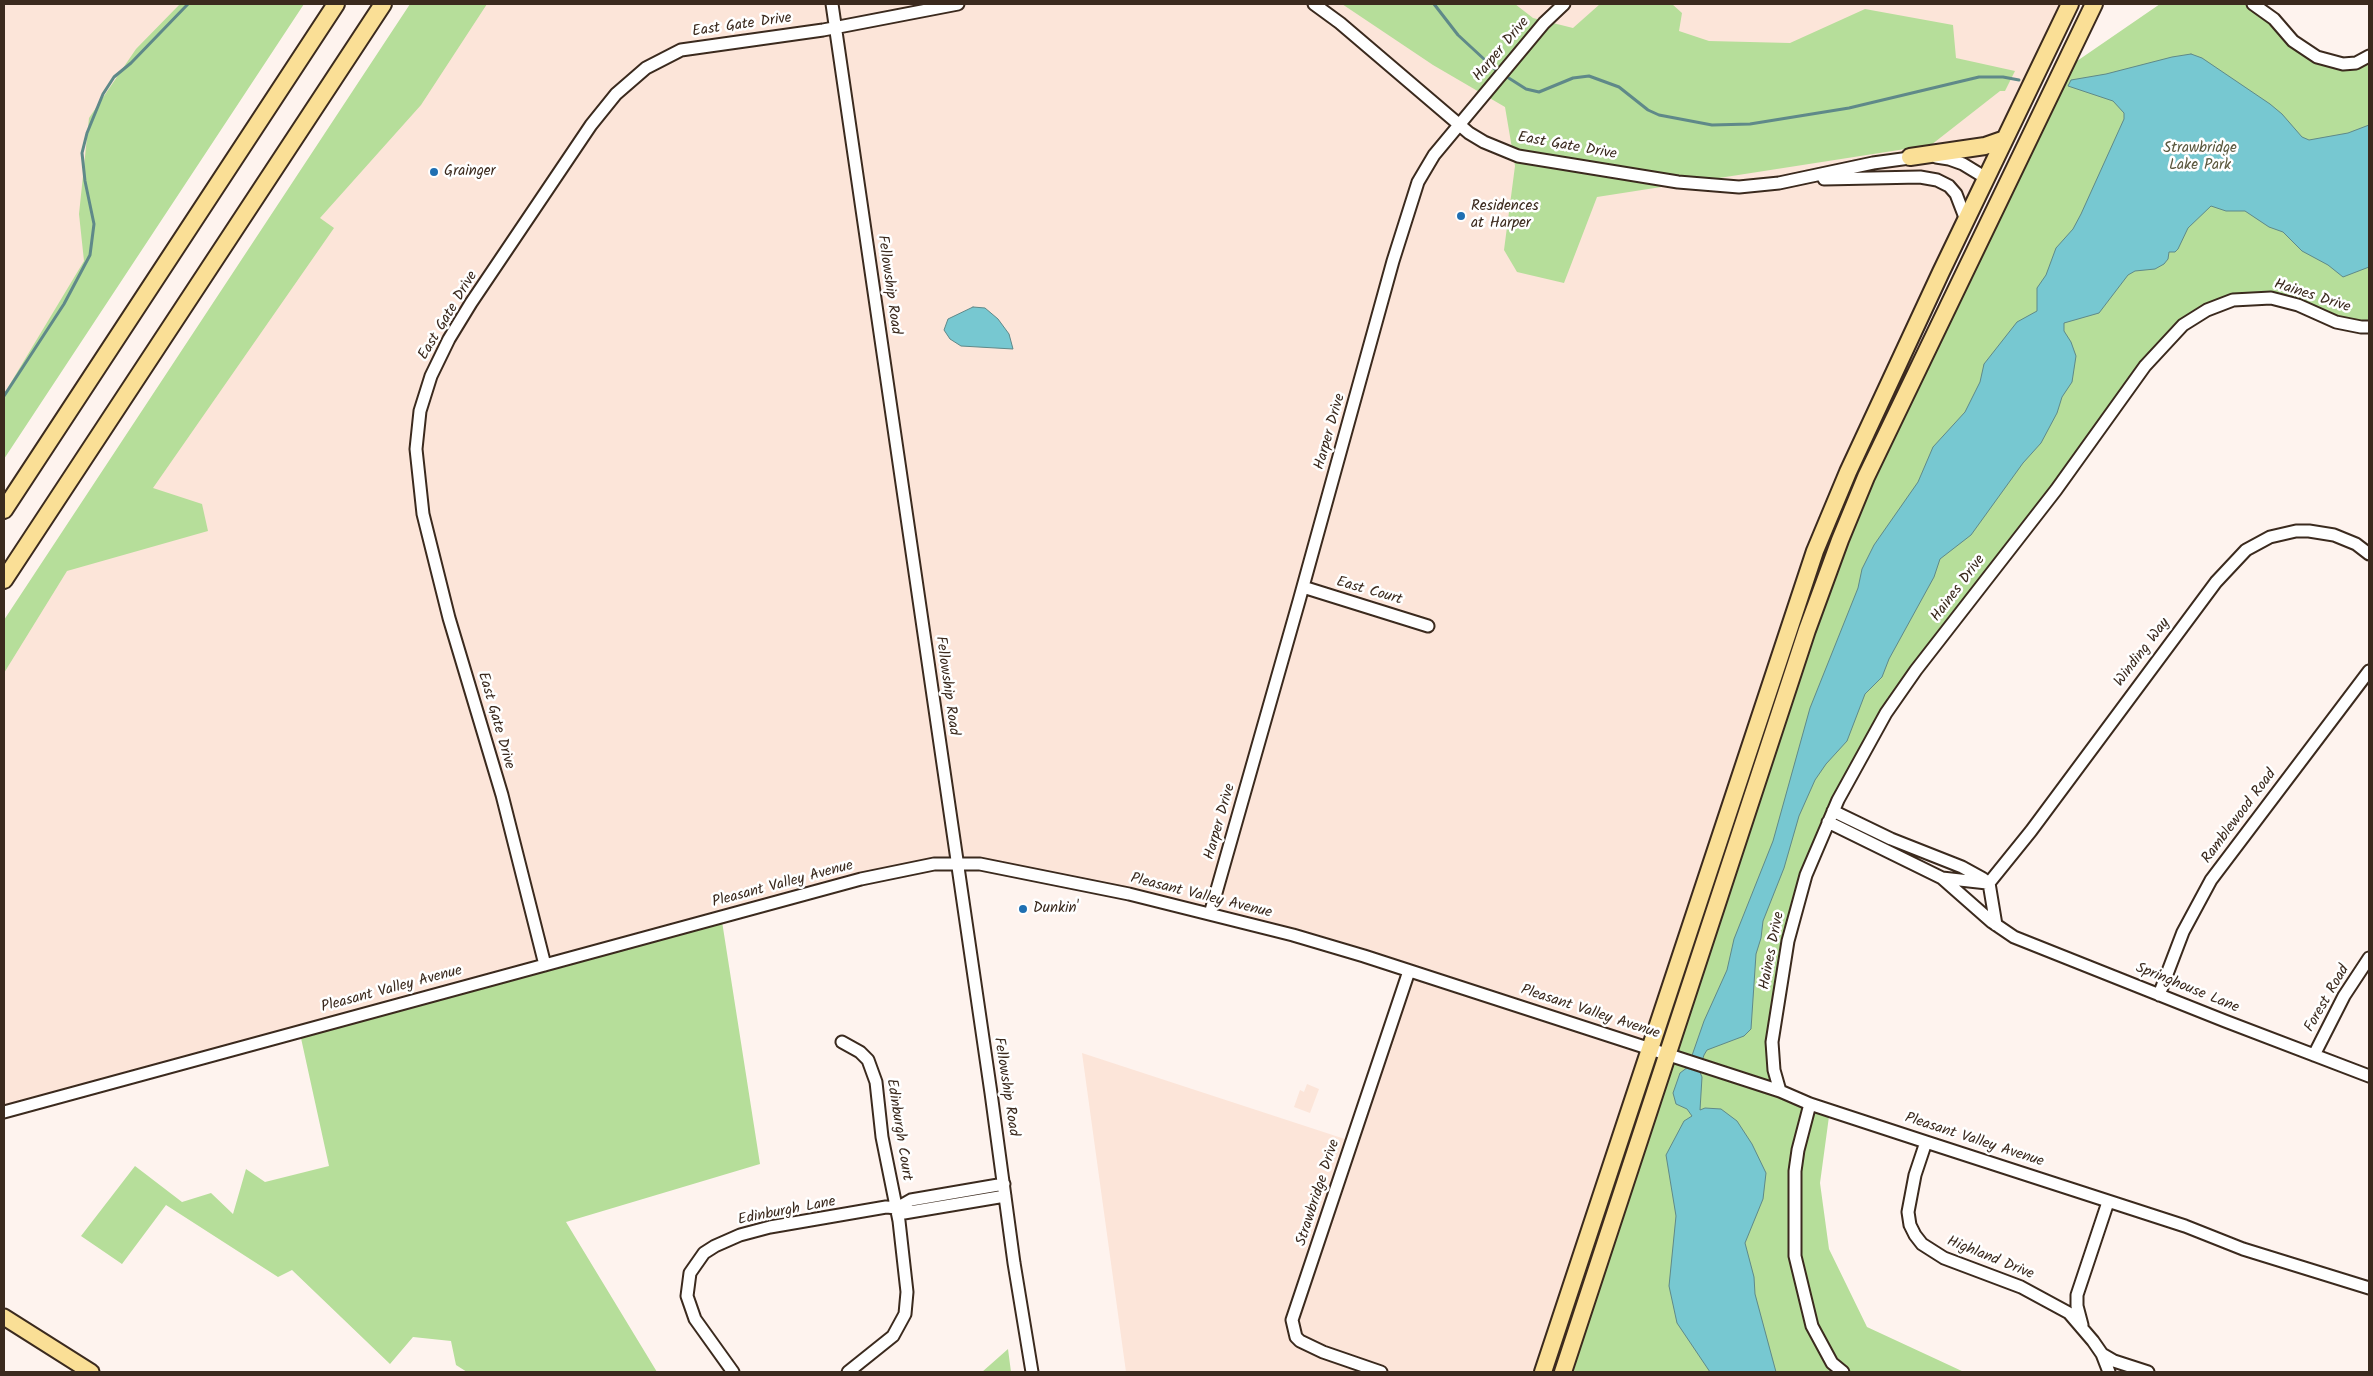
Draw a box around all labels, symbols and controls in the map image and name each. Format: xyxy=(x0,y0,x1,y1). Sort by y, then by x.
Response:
street label: East Gate Drive xyxy=(691,10,793,42)
street label: Harper Drive xyxy=(1470,14,1534,86)
street label: East Gate Drive xyxy=(1516,129,1618,165)
park label: Strawbridge Lake Park xyxy=(2163,140,2237,175)
place label: Grainger xyxy=(444,163,496,181)
marker: Grainger xyxy=(428,166,440,178)
place label: Residences at Harper xyxy=(1471,198,1539,233)
marker: Residences at Harper xyxy=(1455,210,1467,222)
street label: Fellowship Road xyxy=(872,234,904,336)
street label: East Gate Drive xyxy=(416,268,482,364)
street label: Haines Drive xyxy=(2272,276,2352,318)
street label: Harper Drive xyxy=(1312,392,1350,472)
street label: Haines Drive xyxy=(1928,552,1990,626)
street label: East Court xyxy=(1334,574,1404,610)
street label: Winding Way xyxy=(2111,615,2175,691)
street label: Fellowship Road xyxy=(930,635,962,737)
street label: East Gate Drive xyxy=(473,670,517,772)
street label: Ramblewood Road xyxy=(2199,766,2281,868)
street label: Harper Drive xyxy=(1202,782,1240,862)
street label: Pleasant Valley Avenue xyxy=(711,858,855,912)
street label: Pleasant Valley Avenue xyxy=(1128,871,1274,923)
place label: Dunkin' xyxy=(1033,900,1079,918)
marker: Dunkin' xyxy=(1017,903,1029,915)
street label: Haines Drive xyxy=(1757,910,1789,992)
street label: Springhouse Lane xyxy=(2133,960,2241,1018)
street label: Forest Road xyxy=(2302,962,2354,1036)
street label: Pleasant Valley Avenue xyxy=(320,963,464,1017)
street label: Pleasant Valley Avenue xyxy=(1518,982,1662,1044)
street label: Fellowship Road xyxy=(988,1036,1022,1138)
street label: Edinburgh Court xyxy=(881,1078,915,1182)
street label: Pleasant Valley Avenue xyxy=(1902,1110,2046,1172)
street label: Strawbridge Drive xyxy=(1293,1137,1345,1249)
street label: Edinburgh Lane xyxy=(737,1194,837,1230)
street label: Highland Drive xyxy=(1944,1233,2036,1285)

